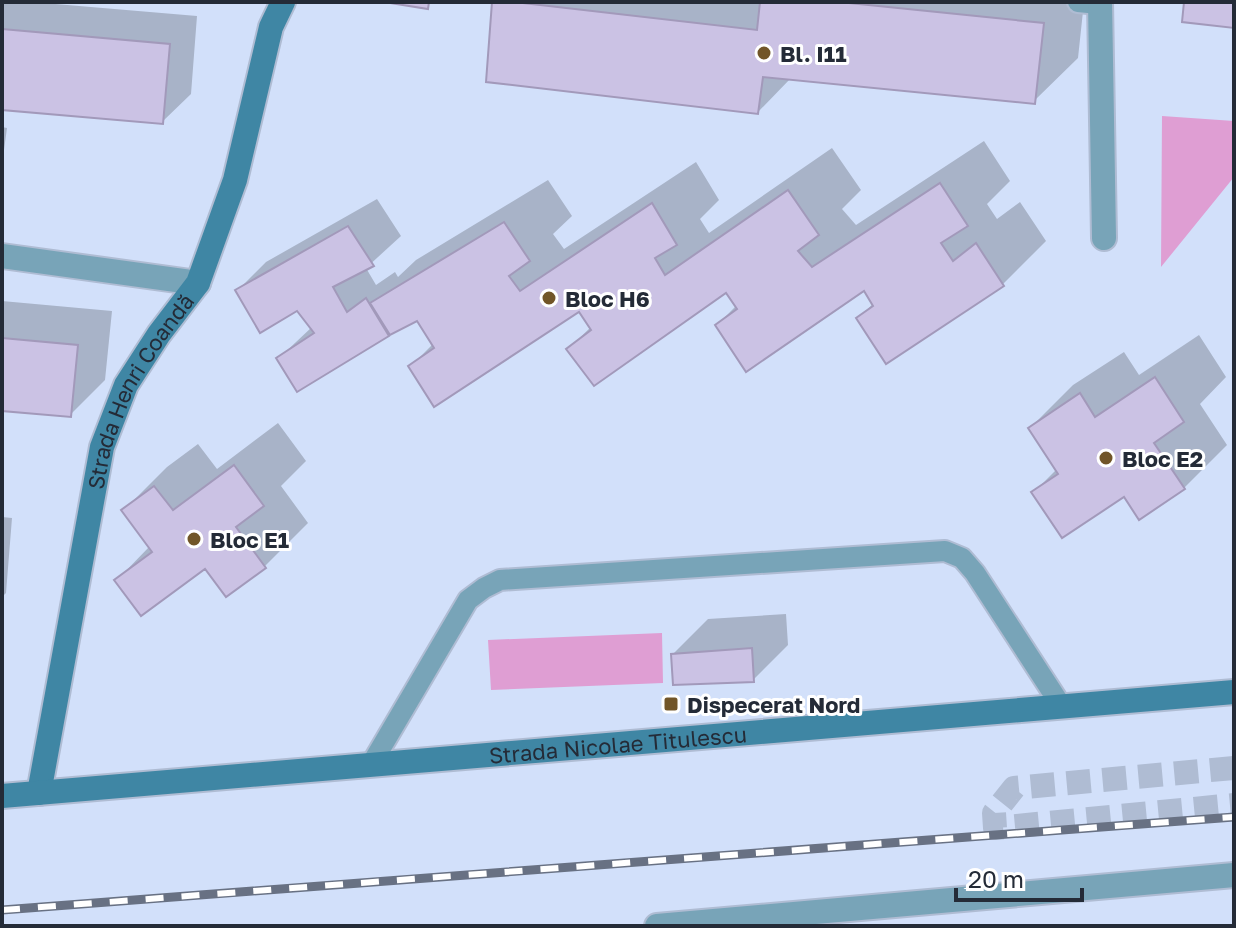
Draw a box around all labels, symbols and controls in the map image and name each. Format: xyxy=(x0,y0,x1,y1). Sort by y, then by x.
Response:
place label: Bl. I11 xyxy=(780,40,847,67)
marker: Bl. I11 xyxy=(755,44,773,62)
place label: Bloc H6 xyxy=(565,285,650,312)
street label: Strada Henri Coandă xyxy=(81,288,199,491)
marker: Bloc H6 xyxy=(540,289,558,307)
place label: Bloc E2 xyxy=(1122,445,1203,472)
marker: Bloc E2 xyxy=(1097,449,1115,467)
place label: Bloc E1 xyxy=(210,526,289,553)
marker: Bloc E1 xyxy=(185,530,203,548)
place label: Dispecerat Nord xyxy=(687,691,860,718)
marker: Dispecerat Nord xyxy=(662,695,680,713)
street label: Strada Nicolae Titulescu xyxy=(488,720,748,768)
scale bar xyxy=(956,852,1082,902)
text: 20 m xyxy=(968,864,1024,893)

